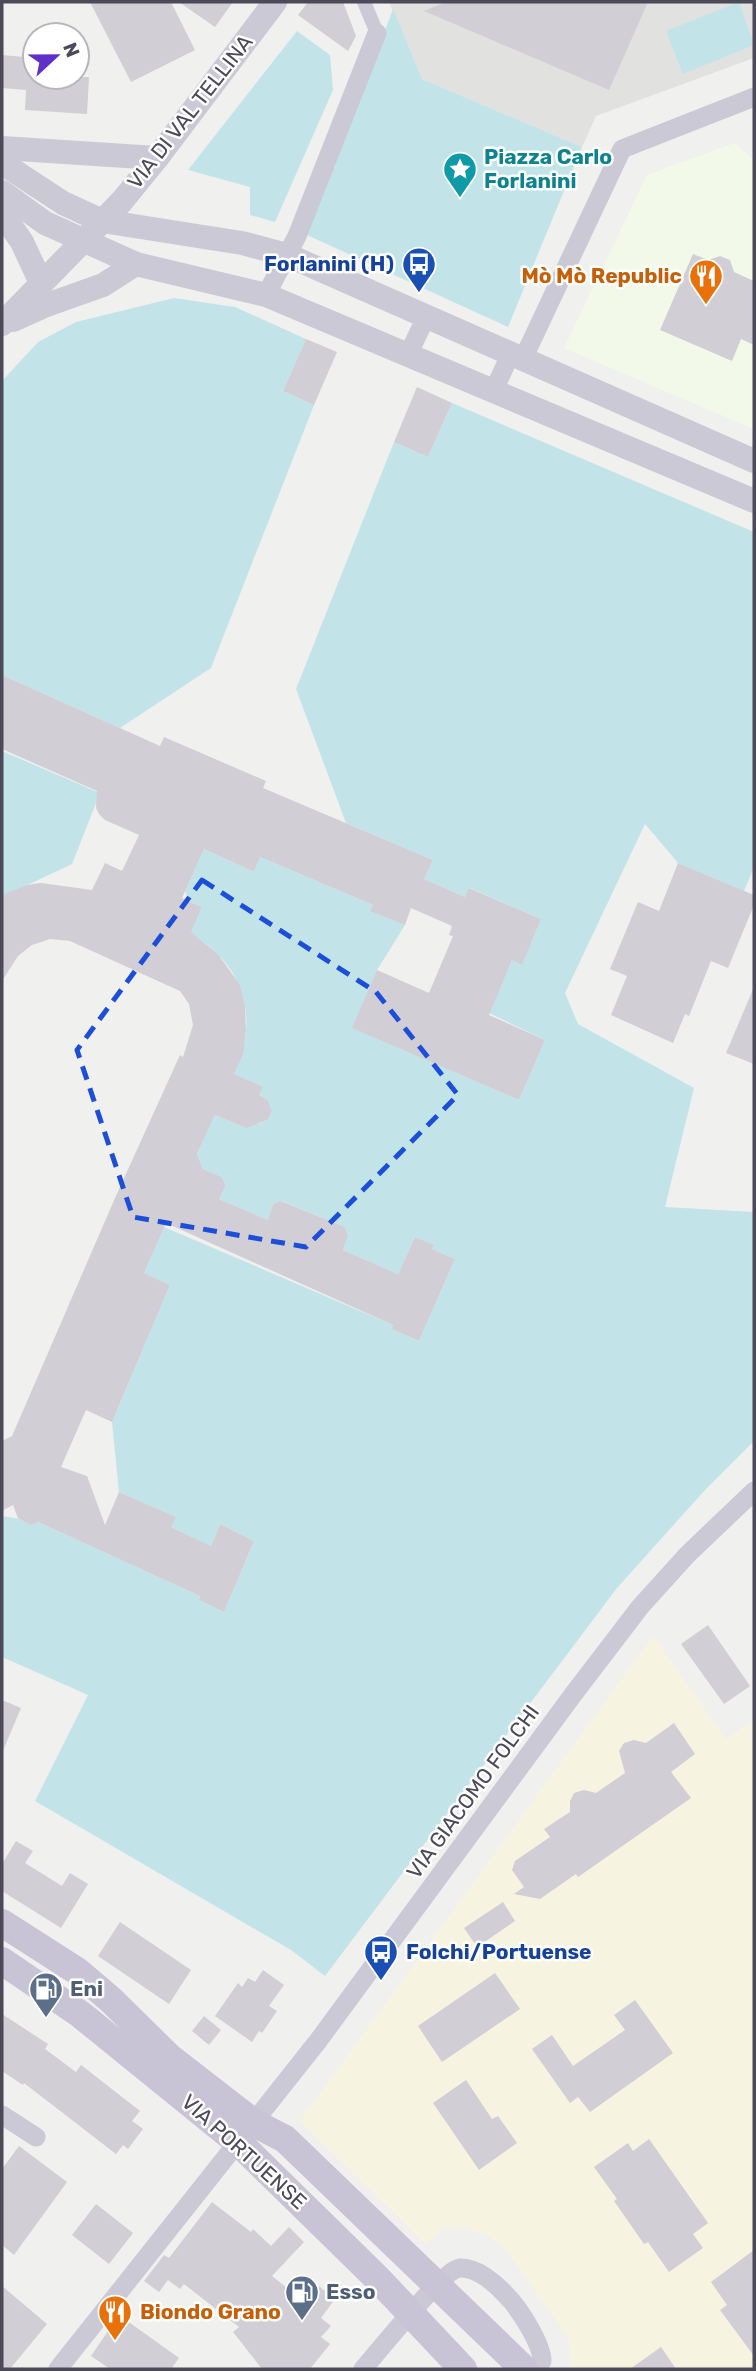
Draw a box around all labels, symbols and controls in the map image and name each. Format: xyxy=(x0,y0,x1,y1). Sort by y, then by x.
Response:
north arrow xyxy=(21,21,91,91)
street label: VIA DI VAL TELLINA xyxy=(122,30,258,194)
text: N xyxy=(58,39,85,60)
place label: Piazza Carlo Forlanini xyxy=(484,144,612,193)
place icon: Piazza Carlo Forlanini xyxy=(441,150,479,199)
bus stop icon: Forlanini (H) xyxy=(400,245,438,294)
place label: Forlanini (H) xyxy=(264,251,394,276)
restaurant icon: Mò Mò Republic xyxy=(687,257,725,306)
place label: Mò Mò Republic xyxy=(521,263,682,288)
street label: VIA GIACOMO FOLCHI xyxy=(401,1700,544,1884)
bus stop icon: Folchi/Portuense xyxy=(362,1933,400,1982)
place label: Folchi/Portuense xyxy=(406,1939,592,1964)
fuel station icon: Eni xyxy=(27,1970,65,2019)
place label: Eni xyxy=(70,1976,103,2001)
street label: VIA PORTUENSE xyxy=(177,2089,312,2214)
fuel station icon: Esso xyxy=(283,2273,321,2322)
place label: Esso xyxy=(326,2279,375,2304)
restaurant icon: Biondo Grano xyxy=(96,2293,134,2342)
place label: Biondo Grano xyxy=(140,2299,281,2324)

